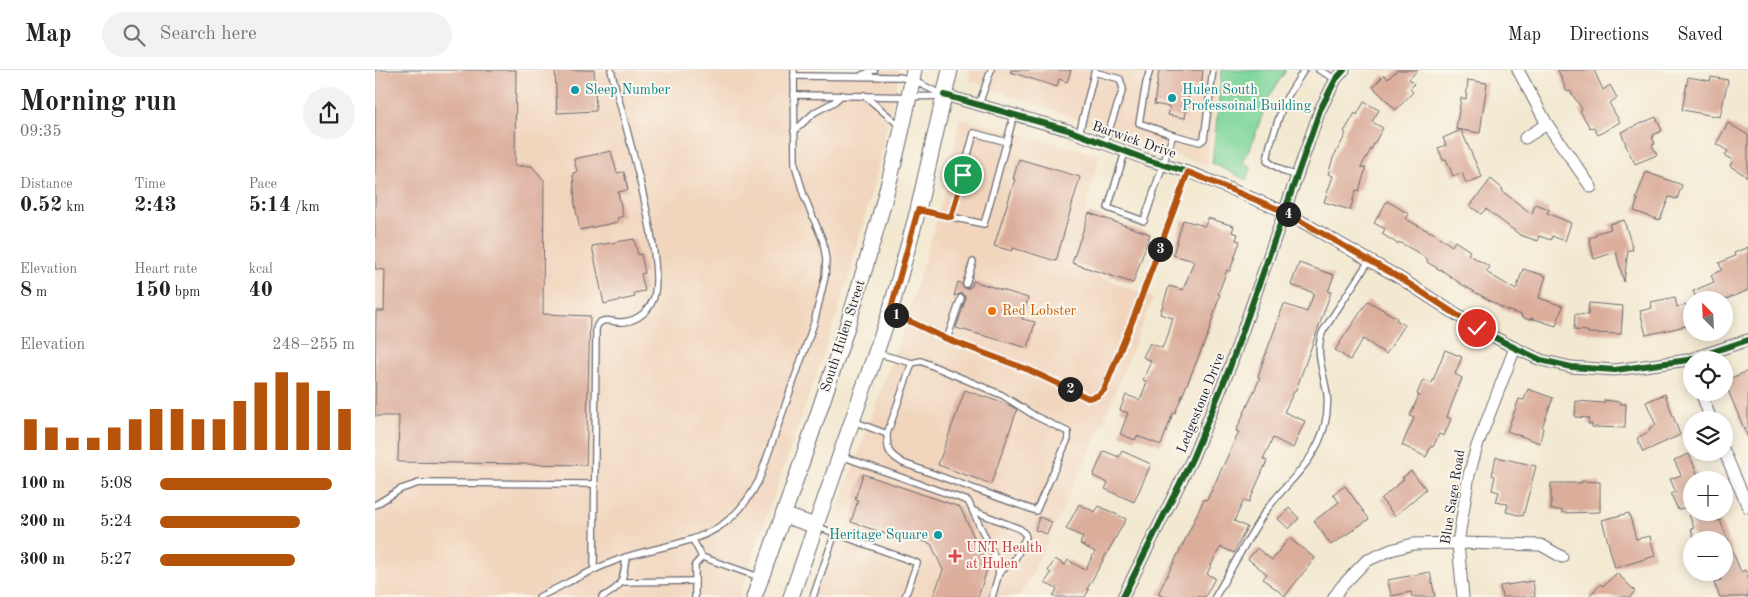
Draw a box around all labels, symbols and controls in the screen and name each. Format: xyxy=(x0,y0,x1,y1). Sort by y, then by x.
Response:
search box xyxy=(102,12,452,57)
icon: search xyxy=(120,21,148,49)
text: Map xyxy=(25,23,72,47)
text: Search here xyxy=(160,25,257,44)
text: Map xyxy=(1508,26,1541,44)
text: Directions xyxy=(1569,26,1649,44)
text: Saved xyxy=(1677,26,1723,44)
place label: Sleep Number xyxy=(585,83,670,97)
place label: Hulen South Professoinal Building xyxy=(1182,83,1312,113)
marker: Sleep Number xyxy=(569,84,581,96)
button: share xyxy=(303,87,355,139)
text: Morning run xyxy=(20,89,177,117)
marker: Hulen South Professoinal Building xyxy=(1166,92,1178,104)
street label: Barwick Drive xyxy=(1090,119,1178,161)
text: 09:35 xyxy=(20,124,62,140)
pin xyxy=(942,154,984,196)
icon: arrive xyxy=(949,161,977,189)
text: Distance xyxy=(20,177,73,191)
text: Time xyxy=(134,177,166,191)
text: Pace xyxy=(249,177,277,191)
text: 0.52 xyxy=(20,195,62,216)
text: 2:43 xyxy=(134,195,177,216)
text: 5:14 xyxy=(249,195,291,216)
text: km xyxy=(62,200,85,214)
text: /km xyxy=(291,200,320,214)
pin: 4 xyxy=(1275,202,1301,226)
text: 4 xyxy=(1284,207,1293,221)
pin: 3 xyxy=(1147,236,1173,262)
text: 3 xyxy=(1156,242,1165,256)
text: Elevation xyxy=(20,262,77,276)
text: Heart rate xyxy=(134,262,197,276)
text: kcal xyxy=(249,262,273,276)
street label: South Hulen Street xyxy=(818,278,868,394)
text: 8 xyxy=(20,280,32,301)
text: 150 xyxy=(134,280,171,301)
text: 40 xyxy=(249,280,273,301)
text: m xyxy=(32,285,47,299)
text: bpm xyxy=(171,285,200,299)
north arrow xyxy=(1683,291,1733,341)
map controls xyxy=(1683,291,1733,581)
pin: 1 xyxy=(883,302,909,328)
place label: Red Lobster xyxy=(1002,304,1077,318)
marker: Red Lobster xyxy=(986,305,998,317)
pin xyxy=(1456,307,1498,349)
text: 1 xyxy=(892,308,901,322)
icon: check xyxy=(1463,314,1491,342)
text: Elevation xyxy=(20,337,85,353)
text: 248–255 m xyxy=(272,337,355,353)
street label: Ledgestone Drive xyxy=(1175,351,1227,455)
button: locate xyxy=(1683,351,1733,401)
pin: 2 xyxy=(1057,376,1083,402)
text: 2 xyxy=(1066,382,1075,396)
button: layers xyxy=(1683,411,1733,461)
street label: Blue Sage Road xyxy=(1439,449,1467,545)
button: + xyxy=(1683,471,1733,521)
text: 100 m xyxy=(20,476,65,492)
text: 5:08 xyxy=(100,476,132,492)
text: 200 m xyxy=(20,514,65,530)
text: 5:24 xyxy=(100,514,132,530)
place label: Heritage Square xyxy=(829,528,928,542)
marker: Heritage Square xyxy=(932,529,944,541)
button: − xyxy=(1683,531,1733,581)
place label: UNT Health at Hulen xyxy=(966,541,1043,571)
marker: UNT Health at Hulen xyxy=(948,549,962,563)
text: 300 m xyxy=(20,552,65,568)
text: 5:27 xyxy=(100,552,132,568)

